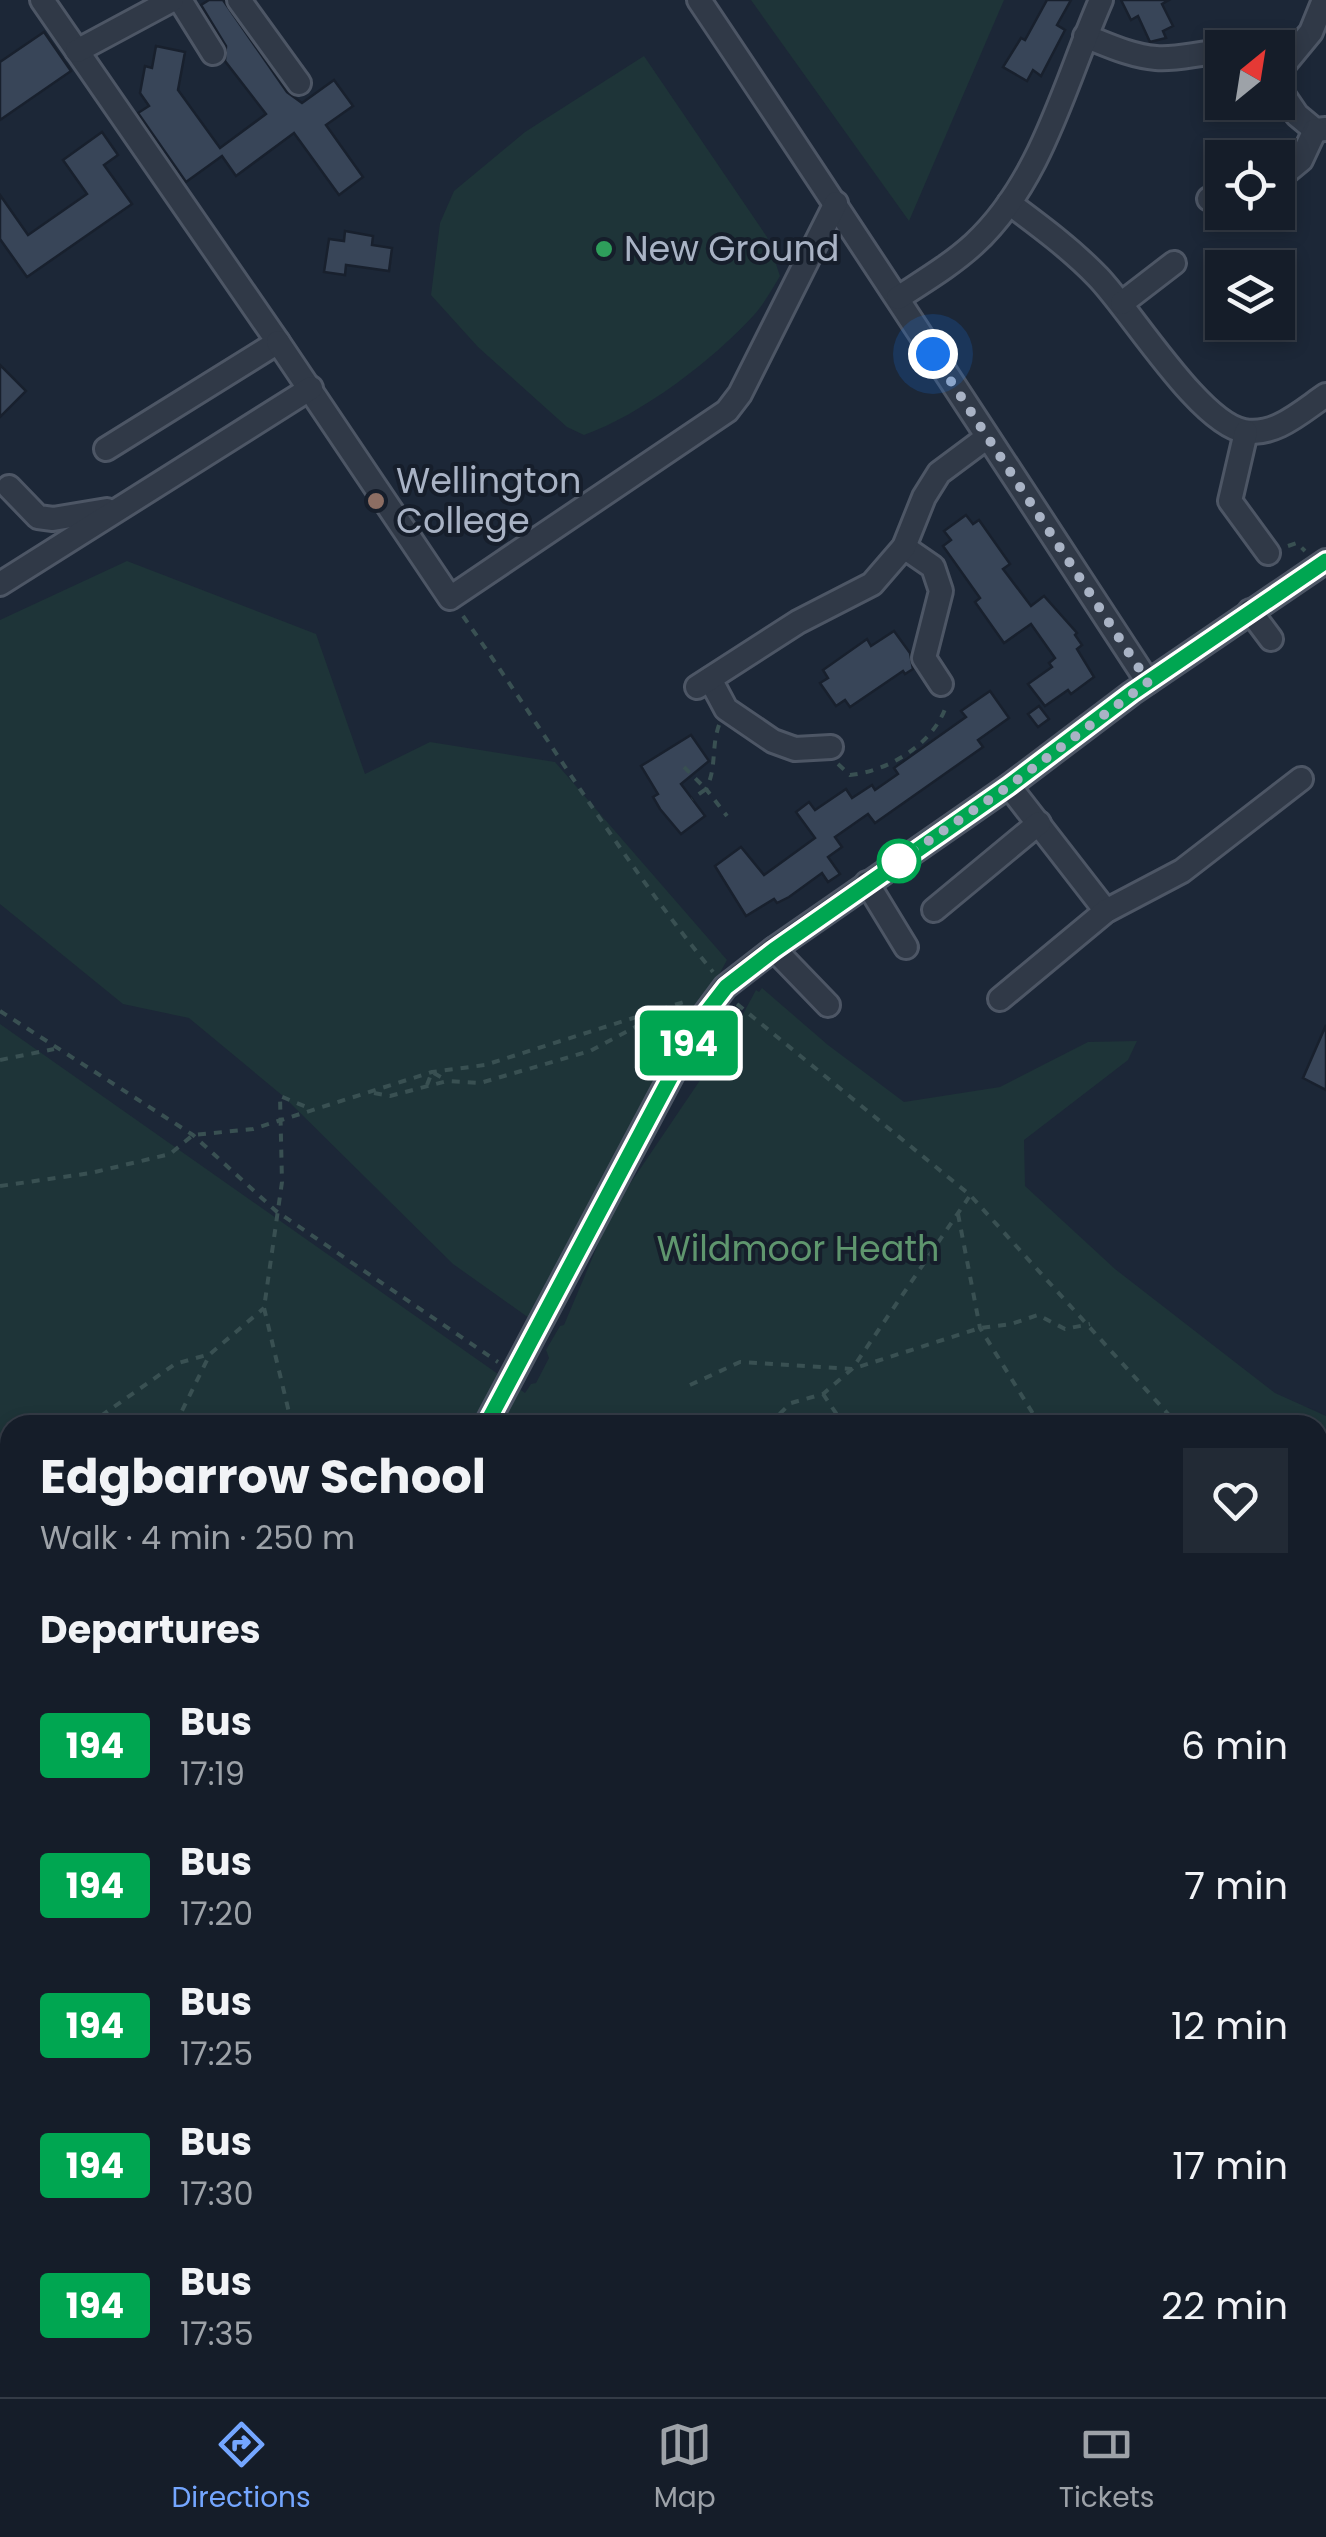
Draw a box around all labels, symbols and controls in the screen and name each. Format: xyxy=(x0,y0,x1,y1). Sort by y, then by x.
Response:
north arrow xyxy=(1205,30,1295,120)
map controls xyxy=(1205,30,1295,340)
button: locate xyxy=(1205,140,1295,230)
place label: New Ground xyxy=(624,224,840,273)
marker: New Ground xyxy=(593,238,615,260)
button: layers xyxy=(1205,250,1295,340)
your location xyxy=(908,329,958,379)
place label: Wellington College xyxy=(396,456,581,545)
marker: Wellington College xyxy=(365,490,387,512)
unlabelled marker xyxy=(878,840,920,882)
line badge: 194 xyxy=(632,1010,746,1076)
text: 194 xyxy=(660,1019,718,1068)
park label: Wildmoor Heath xyxy=(656,1224,940,1273)
text: Edgbarrow School xyxy=(40,1443,486,1510)
button: heart xyxy=(1183,1448,1288,1553)
text: Walk · 4 min · 250 m xyxy=(40,1515,355,1560)
text: Departures xyxy=(40,1603,261,1656)
text: Bus xyxy=(180,1695,252,1748)
text: 6 min xyxy=(1181,1719,1288,1772)
text: 194 xyxy=(66,1721,124,1770)
text: 17:19 xyxy=(180,1751,245,1796)
text: Bus xyxy=(180,1835,252,1888)
text: 7 min xyxy=(1184,1859,1288,1912)
text: 194 xyxy=(66,1861,124,1910)
text: 17:20 xyxy=(180,1891,253,1936)
text: Bus xyxy=(180,1975,252,2028)
text: 12 min xyxy=(1171,1999,1288,2052)
text: 194 xyxy=(66,2001,124,2050)
text: 17:25 xyxy=(180,2031,253,2076)
text: Bus xyxy=(180,2115,252,2168)
text: 17 min xyxy=(1172,2139,1288,2192)
text: 194 xyxy=(66,2141,124,2190)
text: 17:30 xyxy=(180,2171,253,2216)
text: Bus xyxy=(180,2255,252,2308)
text: 22 min xyxy=(1161,2279,1288,2332)
text: 194 xyxy=(66,2281,124,2330)
text: 17:35 xyxy=(180,2311,253,2356)
tab: Directions xyxy=(172,2417,311,2519)
tab: Map xyxy=(654,2417,716,2519)
tab: Tickets xyxy=(1059,2417,1154,2519)

